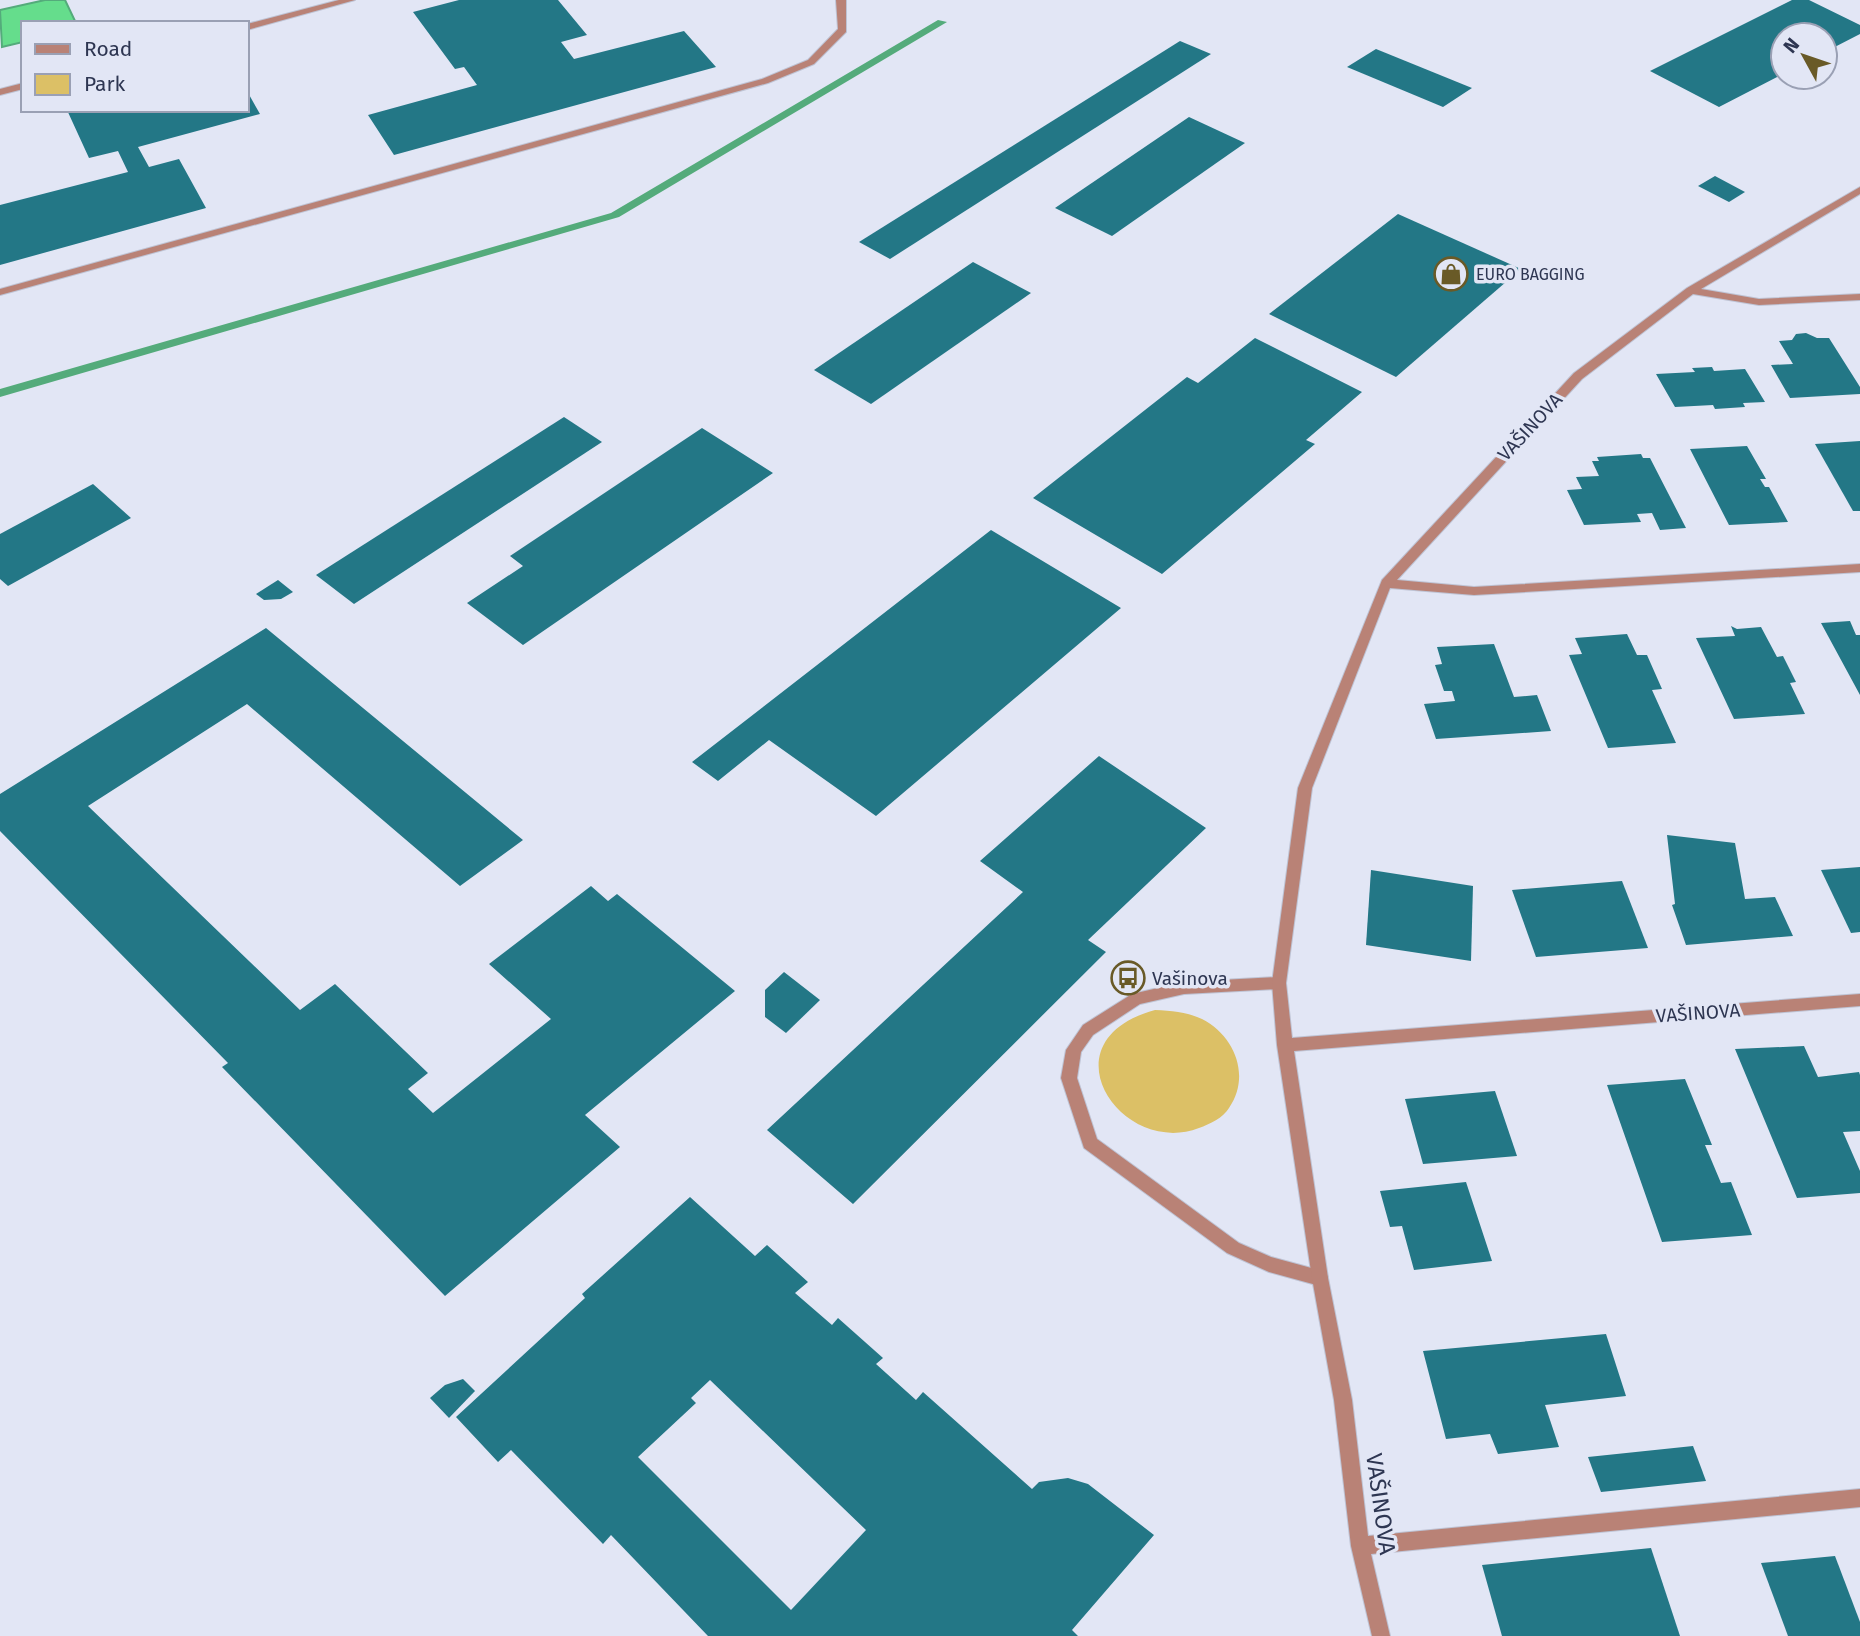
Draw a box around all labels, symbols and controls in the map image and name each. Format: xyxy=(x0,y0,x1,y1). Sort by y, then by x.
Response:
legend xyxy=(21,21,248,112)
north arrow xyxy=(1769,21,1839,91)
text: N xyxy=(1778,33,1804,58)
text: Road xyxy=(84,36,132,62)
text: Park xyxy=(84,71,126,97)
shop icon: EURO BAGGING xyxy=(1432,255,1470,293)
place label: EURO BAGGING xyxy=(1476,265,1585,284)
street label: VAŠINOVA xyxy=(1493,388,1567,466)
bus stop icon: Vašinova xyxy=(1109,959,1147,997)
place label: Vašinova xyxy=(1152,967,1228,990)
street label: VAŠINOVA xyxy=(1655,999,1741,1027)
street label: VAŠINOVA xyxy=(1360,1451,1403,1557)

